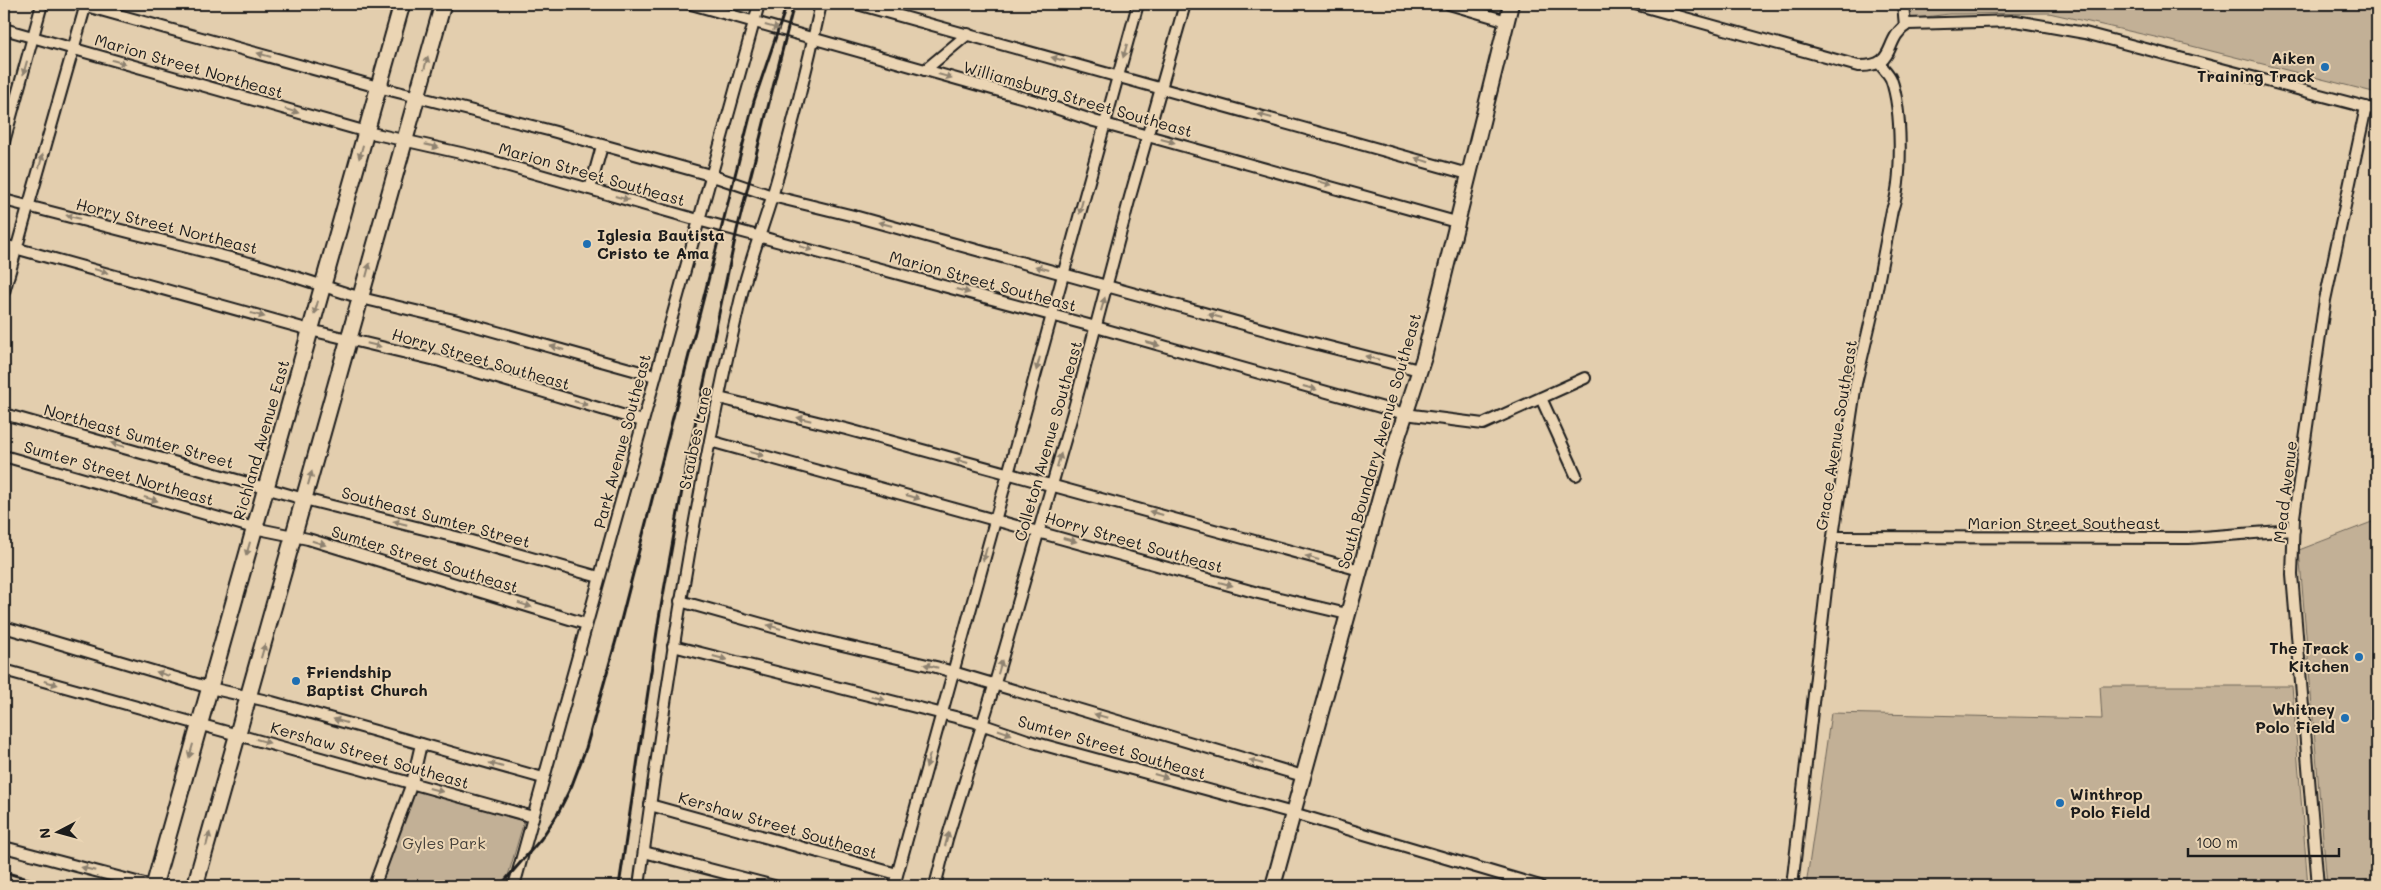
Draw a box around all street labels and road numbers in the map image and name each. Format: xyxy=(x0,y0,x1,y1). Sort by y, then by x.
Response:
street label: Marion Street Northeast xyxy=(92,29,286,103)
street label: Williamsburg Street Southeast xyxy=(961,56,1195,141)
street label: Marion Street Southeast xyxy=(496,137,688,210)
street label: Horry Street Northeast xyxy=(74,193,260,258)
street label: Marion Street Southeast xyxy=(887,245,1079,316)
street label: South Boundary Avenue Southeast xyxy=(1332,310,1425,571)
street label: Horry Street Southeast xyxy=(390,323,573,394)
street label: Colleton Avenue Southeast xyxy=(1009,338,1086,544)
street label: Grace Avenue Southeast xyxy=(1810,338,1861,532)
street label: Park Avenue Southeast xyxy=(588,351,655,530)
street label: Richland Avenue East xyxy=(228,357,294,523)
street label: Staubes Lane xyxy=(673,384,716,491)
street label: Northeast Sumter Street xyxy=(42,398,237,473)
street label: Sumter Street Northeast xyxy=(22,435,217,510)
street label: Mead Avenue xyxy=(2268,439,2301,544)
street label: Southeast Sumter Street xyxy=(339,481,533,552)
street label: Horry Street Southeast xyxy=(1043,506,1226,577)
street label: Marion Street Southeast xyxy=(1967,512,2161,533)
street label: Sumter Street Southeast xyxy=(329,520,521,597)
street label: Sumter Street Southeast xyxy=(1016,710,1209,783)
street label: Kershaw Street Southeast xyxy=(268,716,472,793)
street label: Kershaw Street Southeast xyxy=(676,786,880,863)

